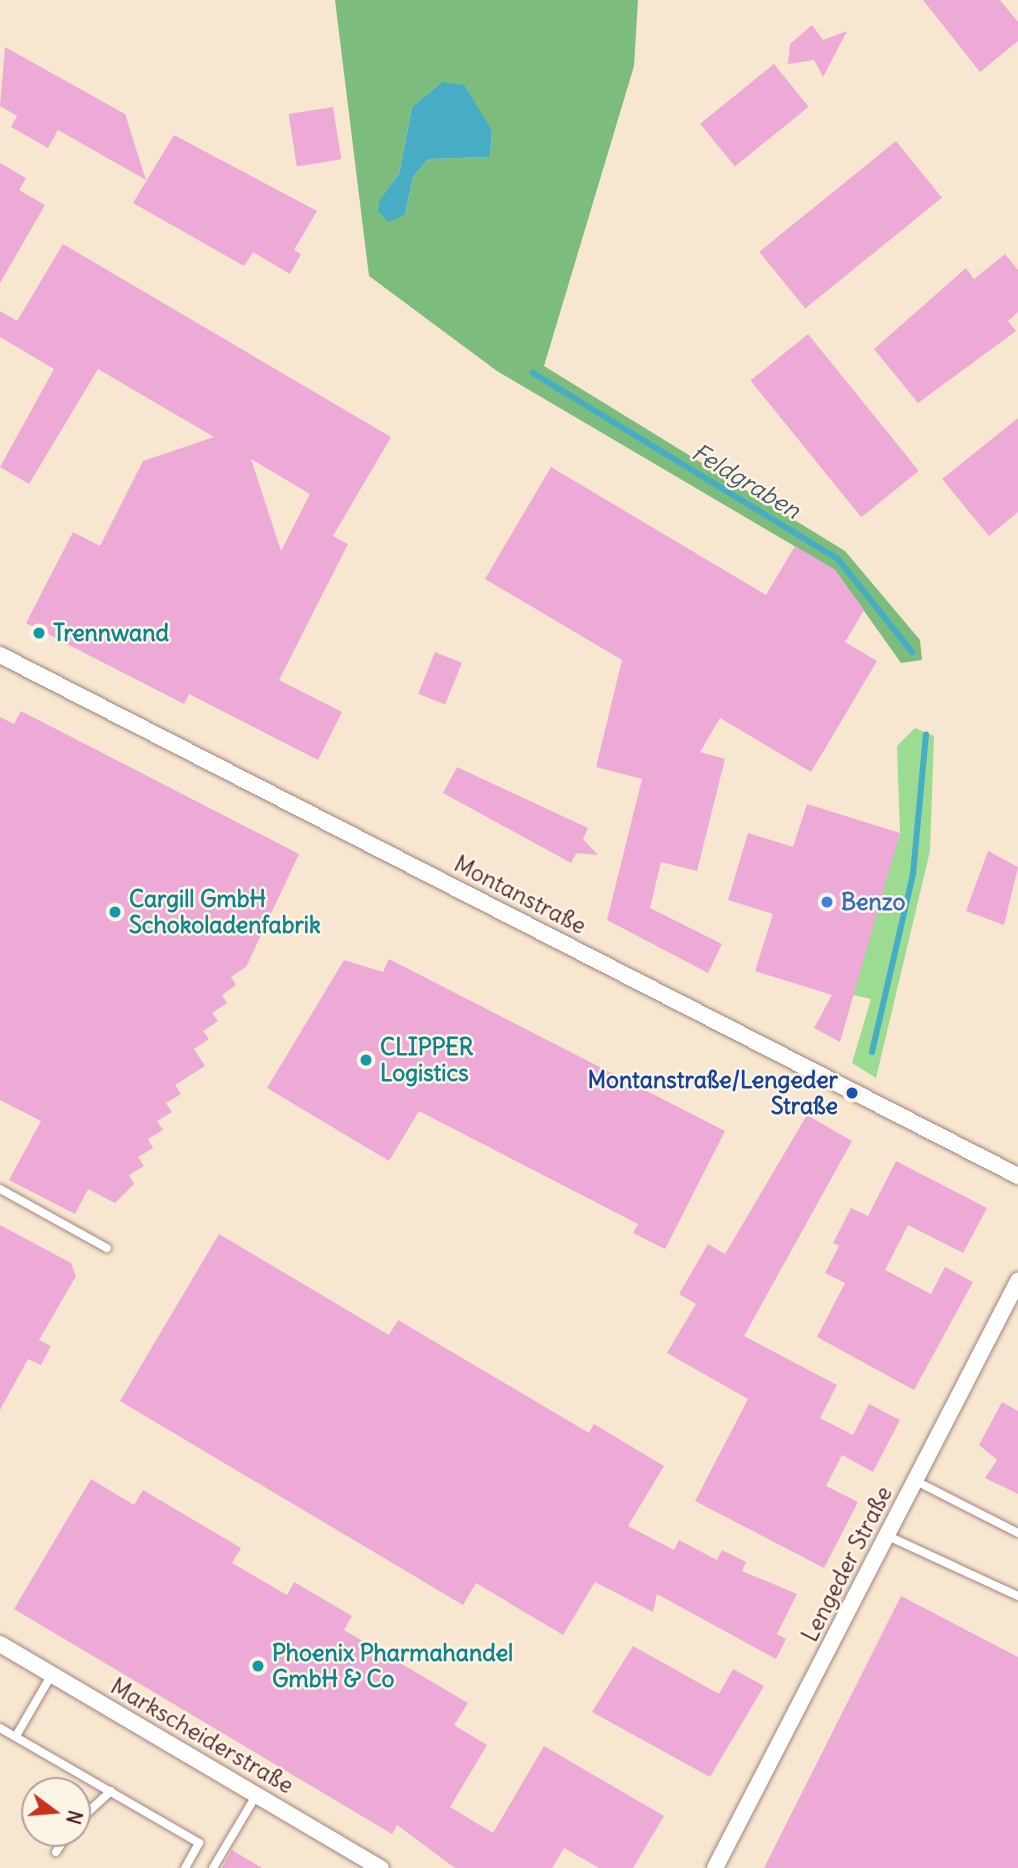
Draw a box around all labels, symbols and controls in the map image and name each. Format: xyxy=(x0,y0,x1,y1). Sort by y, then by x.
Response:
water label: Feldgraben xyxy=(687,437,805,525)
place label: Trennwand xyxy=(53,619,169,647)
marker: Trennwand xyxy=(31,625,47,641)
street label: Montanstraße xyxy=(450,850,590,940)
place label: Cargill GmbH Schokoladenfabrik xyxy=(129,885,321,939)
place label: Benzo xyxy=(841,888,906,916)
marker: Benzo xyxy=(819,894,835,910)
marker: Cargill GmbH Schokoladenfabrik xyxy=(107,904,123,920)
place label: CLIPPER Logistics xyxy=(380,1033,473,1087)
marker: CLIPPER Logistics xyxy=(358,1052,374,1068)
place label: Montanstraße/Lengeder Straße xyxy=(588,1066,838,1120)
marker: Montanstraße/Lengeder Straße xyxy=(844,1085,860,1101)
street label: Lengeder Straße xyxy=(796,1482,898,1646)
place label: Phoenix Pharmahandel GmbH & Co xyxy=(272,1639,513,1693)
marker: Phoenix Pharmahandel GmbH & Co xyxy=(250,1658,266,1674)
street label: Markscheiderstraße xyxy=(106,1672,298,1800)
north arrow xyxy=(21,1777,91,1847)
text: N xyxy=(61,1808,88,1827)

